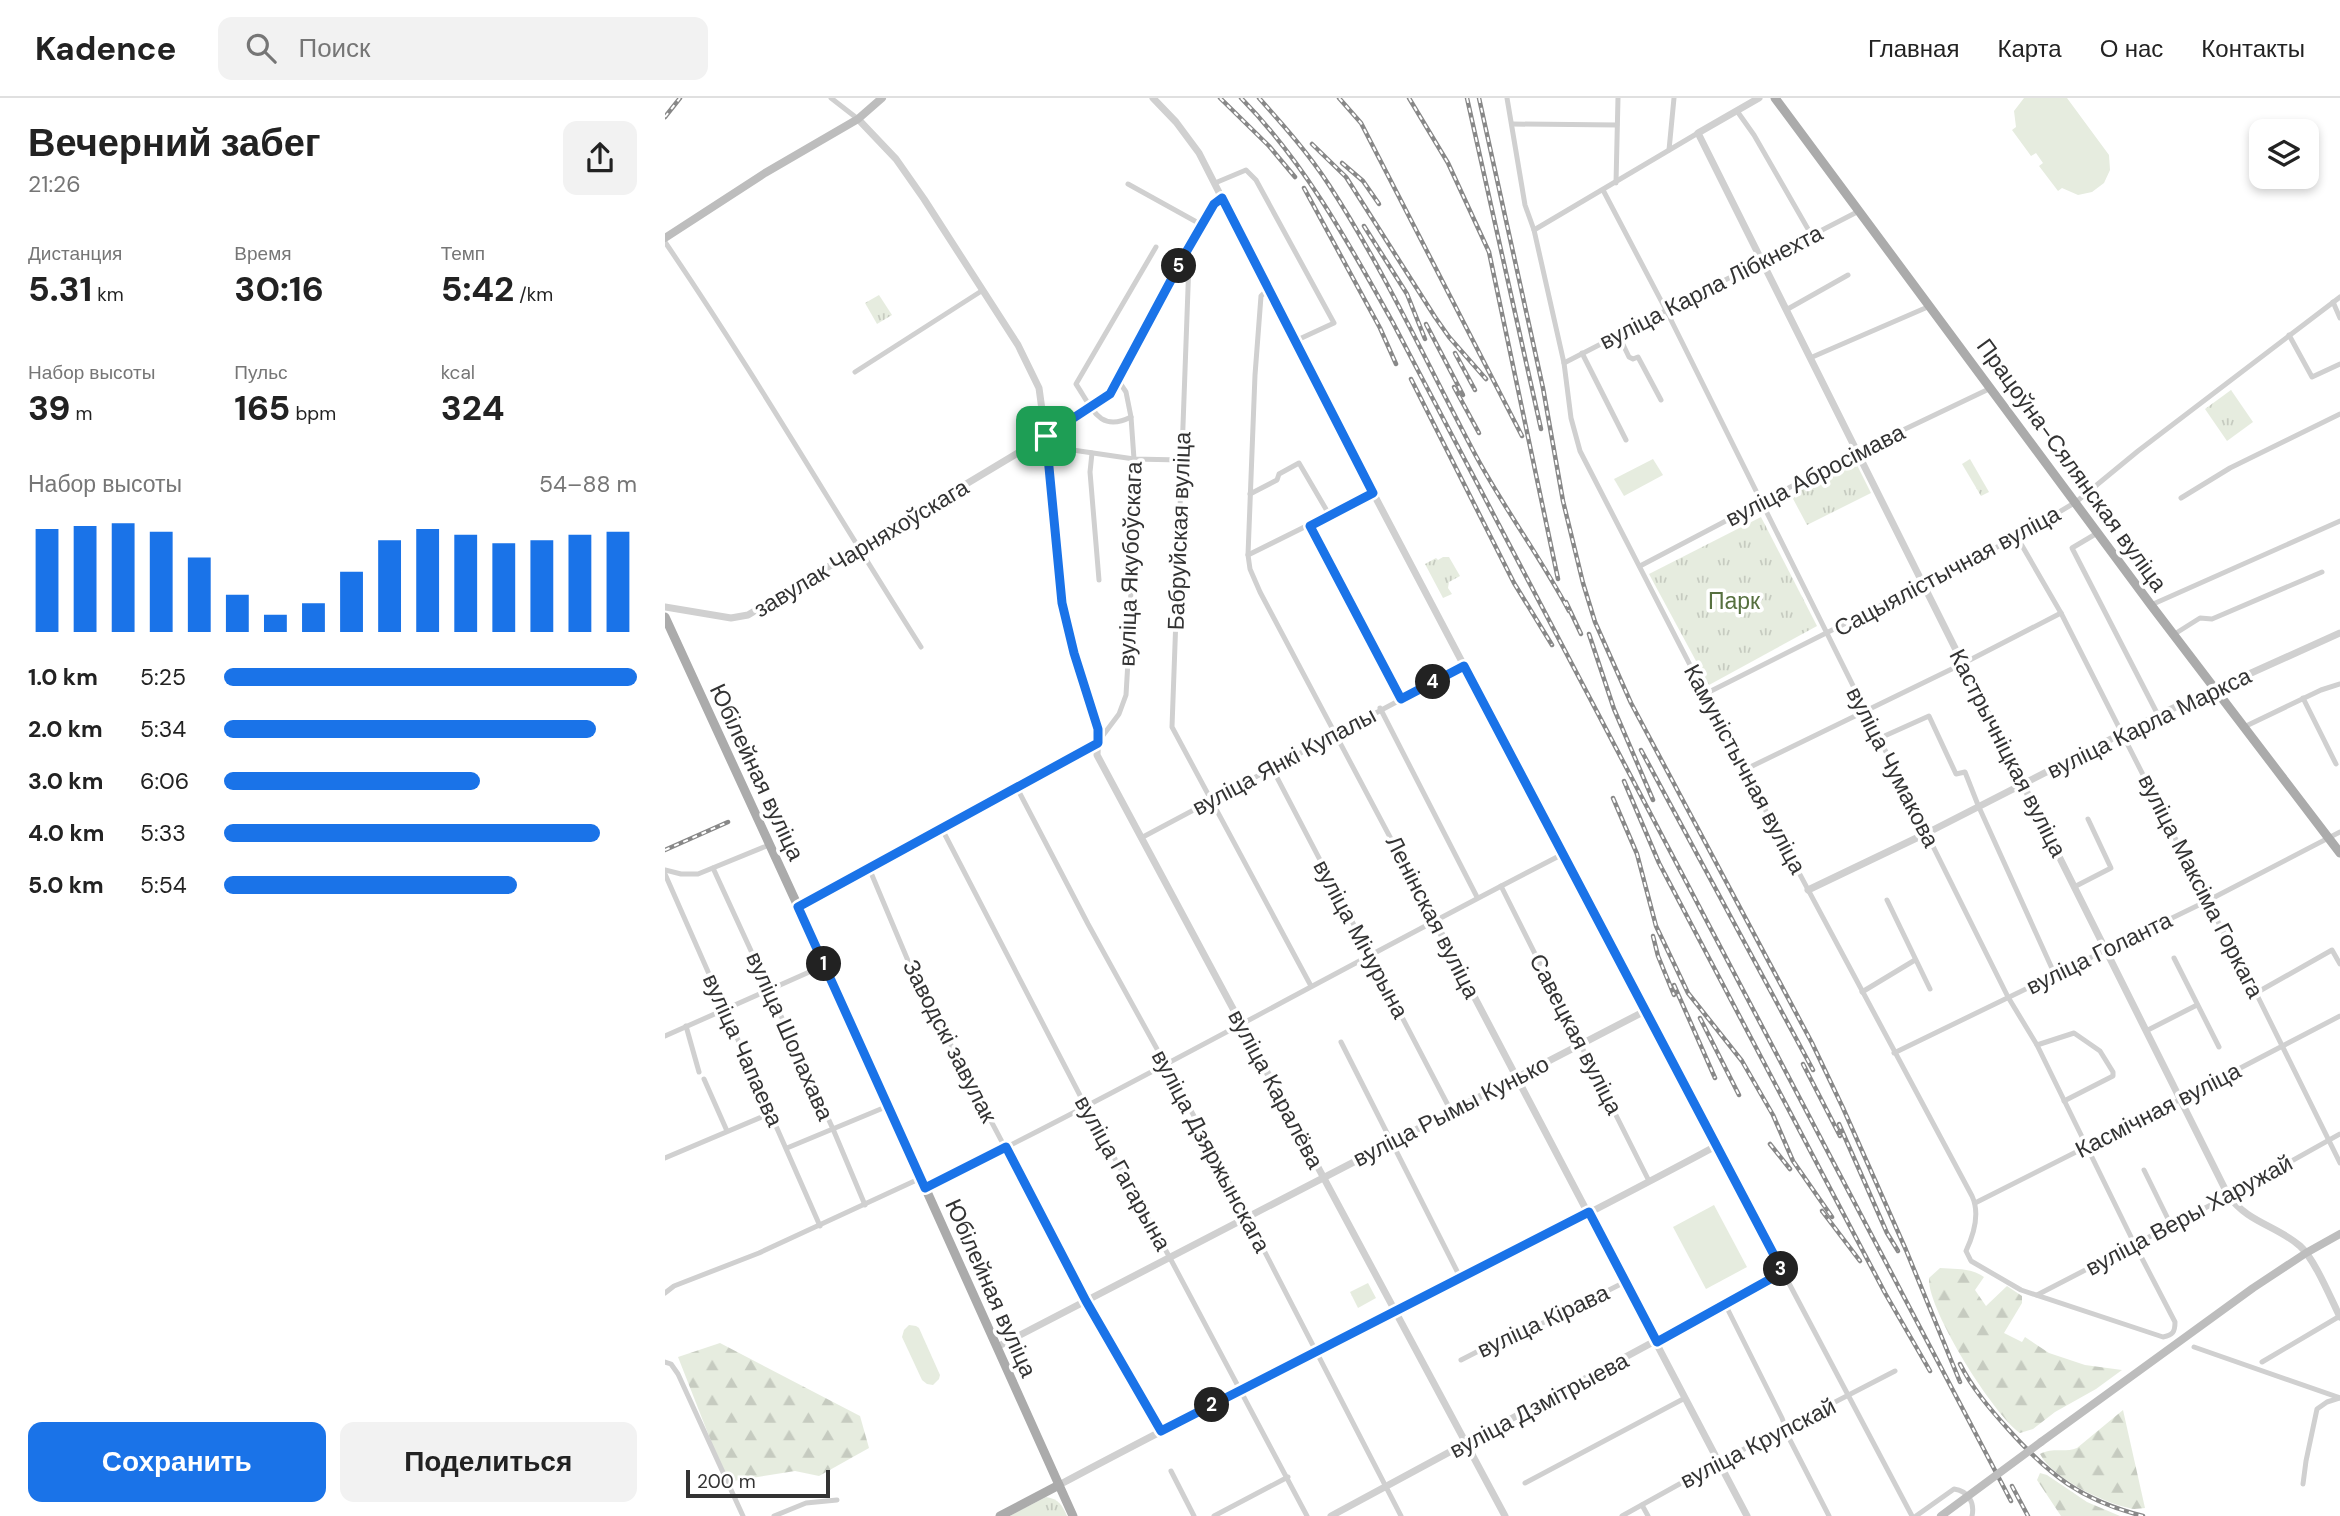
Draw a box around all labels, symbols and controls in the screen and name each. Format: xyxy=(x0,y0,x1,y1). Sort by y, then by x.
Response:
search box xyxy=(218,17,708,80)
text: Kadence xyxy=(35,27,176,70)
icon: search xyxy=(242,29,280,67)
text: Поиск xyxy=(298,31,370,65)
text: Главная xyxy=(1868,33,1959,64)
text: Карта xyxy=(1997,33,2062,64)
text: О нас xyxy=(2100,33,2163,64)
text: Контакты xyxy=(2201,33,2305,64)
text: Вечерний забег xyxy=(28,118,321,168)
map controls xyxy=(2249,119,2319,189)
button: layers xyxy=(2249,119,2319,189)
button: share xyxy=(563,121,637,195)
text: 21:26 xyxy=(28,169,81,199)
street label: вуліца Карла Лібкнехта xyxy=(1594,218,1828,356)
text: Дистанция xyxy=(28,241,122,266)
text: Время xyxy=(234,241,292,266)
text: Темп xyxy=(441,241,485,266)
pin: 5 xyxy=(1161,248,1197,284)
text: 5 xyxy=(1173,253,1184,278)
text: 5.31 xyxy=(28,266,92,312)
text: 30:16 xyxy=(234,266,324,312)
text: 5:42 xyxy=(441,266,514,312)
text: km xyxy=(92,282,124,307)
text: /km xyxy=(514,282,553,307)
street label: Працоўна-Сялянская вуліца xyxy=(1970,333,2174,598)
text: Набор высоты xyxy=(28,360,155,385)
text: Пульс xyxy=(234,360,288,385)
text: kcal xyxy=(441,360,475,385)
text: 39 xyxy=(28,385,71,431)
text: 165 xyxy=(234,385,290,431)
text: 324 xyxy=(441,385,504,431)
text: m xyxy=(71,401,92,426)
text: bpm xyxy=(290,401,336,426)
pin xyxy=(1016,406,1076,466)
icon: arrive xyxy=(1027,417,1065,455)
street label: вуліца Абросімава xyxy=(1720,417,1910,533)
street label: Бабруйская вуліца xyxy=(1161,431,1197,631)
street label: вуліца Якубоўскага xyxy=(1111,461,1149,667)
text: Набор высоты xyxy=(28,469,182,499)
text: 54–88 m xyxy=(539,469,637,499)
street label: завулак Чарняхоўскага xyxy=(748,472,974,624)
street label: Сацыялістычная вуліца xyxy=(1829,498,2066,643)
park label: Парк xyxy=(1708,586,1761,616)
street label: Кастрычніцкая вуліца xyxy=(1943,644,2074,862)
street label: Камуністычная вуліца xyxy=(1677,659,1813,879)
street label: вуліца Карла Маркса xyxy=(2042,660,2256,785)
text: 1.0 km xyxy=(28,662,98,692)
text: 5:25 xyxy=(140,662,186,692)
pin: 4 xyxy=(1415,664,1451,700)
text: 4 xyxy=(1426,669,1439,694)
street label: Юбілейная вуліца xyxy=(703,679,811,865)
street label: вуліца Чумакова xyxy=(1840,682,1946,853)
street label: вуліца Янкі Купалы xyxy=(1187,700,1381,822)
text: 2.0 km xyxy=(28,714,103,744)
text: 5:34 xyxy=(140,714,186,744)
text: 3.0 km xyxy=(28,766,103,796)
text: 6:06 xyxy=(140,766,189,796)
street label: вуліца Максіма Горкага xyxy=(2131,769,2271,1003)
text: 4.0 km xyxy=(28,818,104,848)
text: 5:33 xyxy=(140,818,186,848)
street label: Ленінская вуліца xyxy=(1379,830,1487,1004)
street label: вуліца Мічурына xyxy=(1307,854,1416,1024)
text: 5.0 km xyxy=(28,870,104,900)
text: 5:54 xyxy=(140,870,187,900)
street label: вуліца Голанта xyxy=(2021,905,2177,1001)
pin: 1 xyxy=(807,946,841,982)
street label: вуліца Шолахава xyxy=(739,947,841,1125)
street label: Савецкая вуліца xyxy=(1523,948,1630,1120)
text: 1 xyxy=(820,951,827,976)
street label: Заводскі завулак xyxy=(896,954,1005,1129)
street label: вуліца Чапаева xyxy=(696,969,790,1131)
street label: вуліца Каралёва xyxy=(1221,1004,1331,1174)
street label: вуліца Дзяржынскага xyxy=(1145,1044,1277,1258)
street label: вуліца Рымы Кунько xyxy=(1348,1049,1554,1173)
street label: Касмічная вуліца xyxy=(2070,1055,2246,1165)
street label: вуліца Гагарына xyxy=(1068,1090,1178,1256)
street label: вуліца Веры Харужай xyxy=(2080,1148,2298,1282)
street label: Юбілейная вуліца xyxy=(938,1194,1044,1382)
pin: 3 xyxy=(1763,1252,1799,1286)
text: 3 xyxy=(1775,1256,1786,1281)
street label: вуліца Кірава xyxy=(1472,1277,1614,1365)
street label: вуліца Дзмітрыева xyxy=(1444,1345,1634,1465)
pin: 2 xyxy=(1195,1388,1229,1422)
street label: вуліца Крупскай xyxy=(1675,1391,1841,1495)
text: 2 xyxy=(1206,1392,1217,1417)
button: Сохранить xyxy=(28,1422,326,1502)
button: Поделиться xyxy=(340,1422,637,1502)
scale bar xyxy=(686,1467,829,1499)
text: 200 m xyxy=(697,1469,756,1494)

